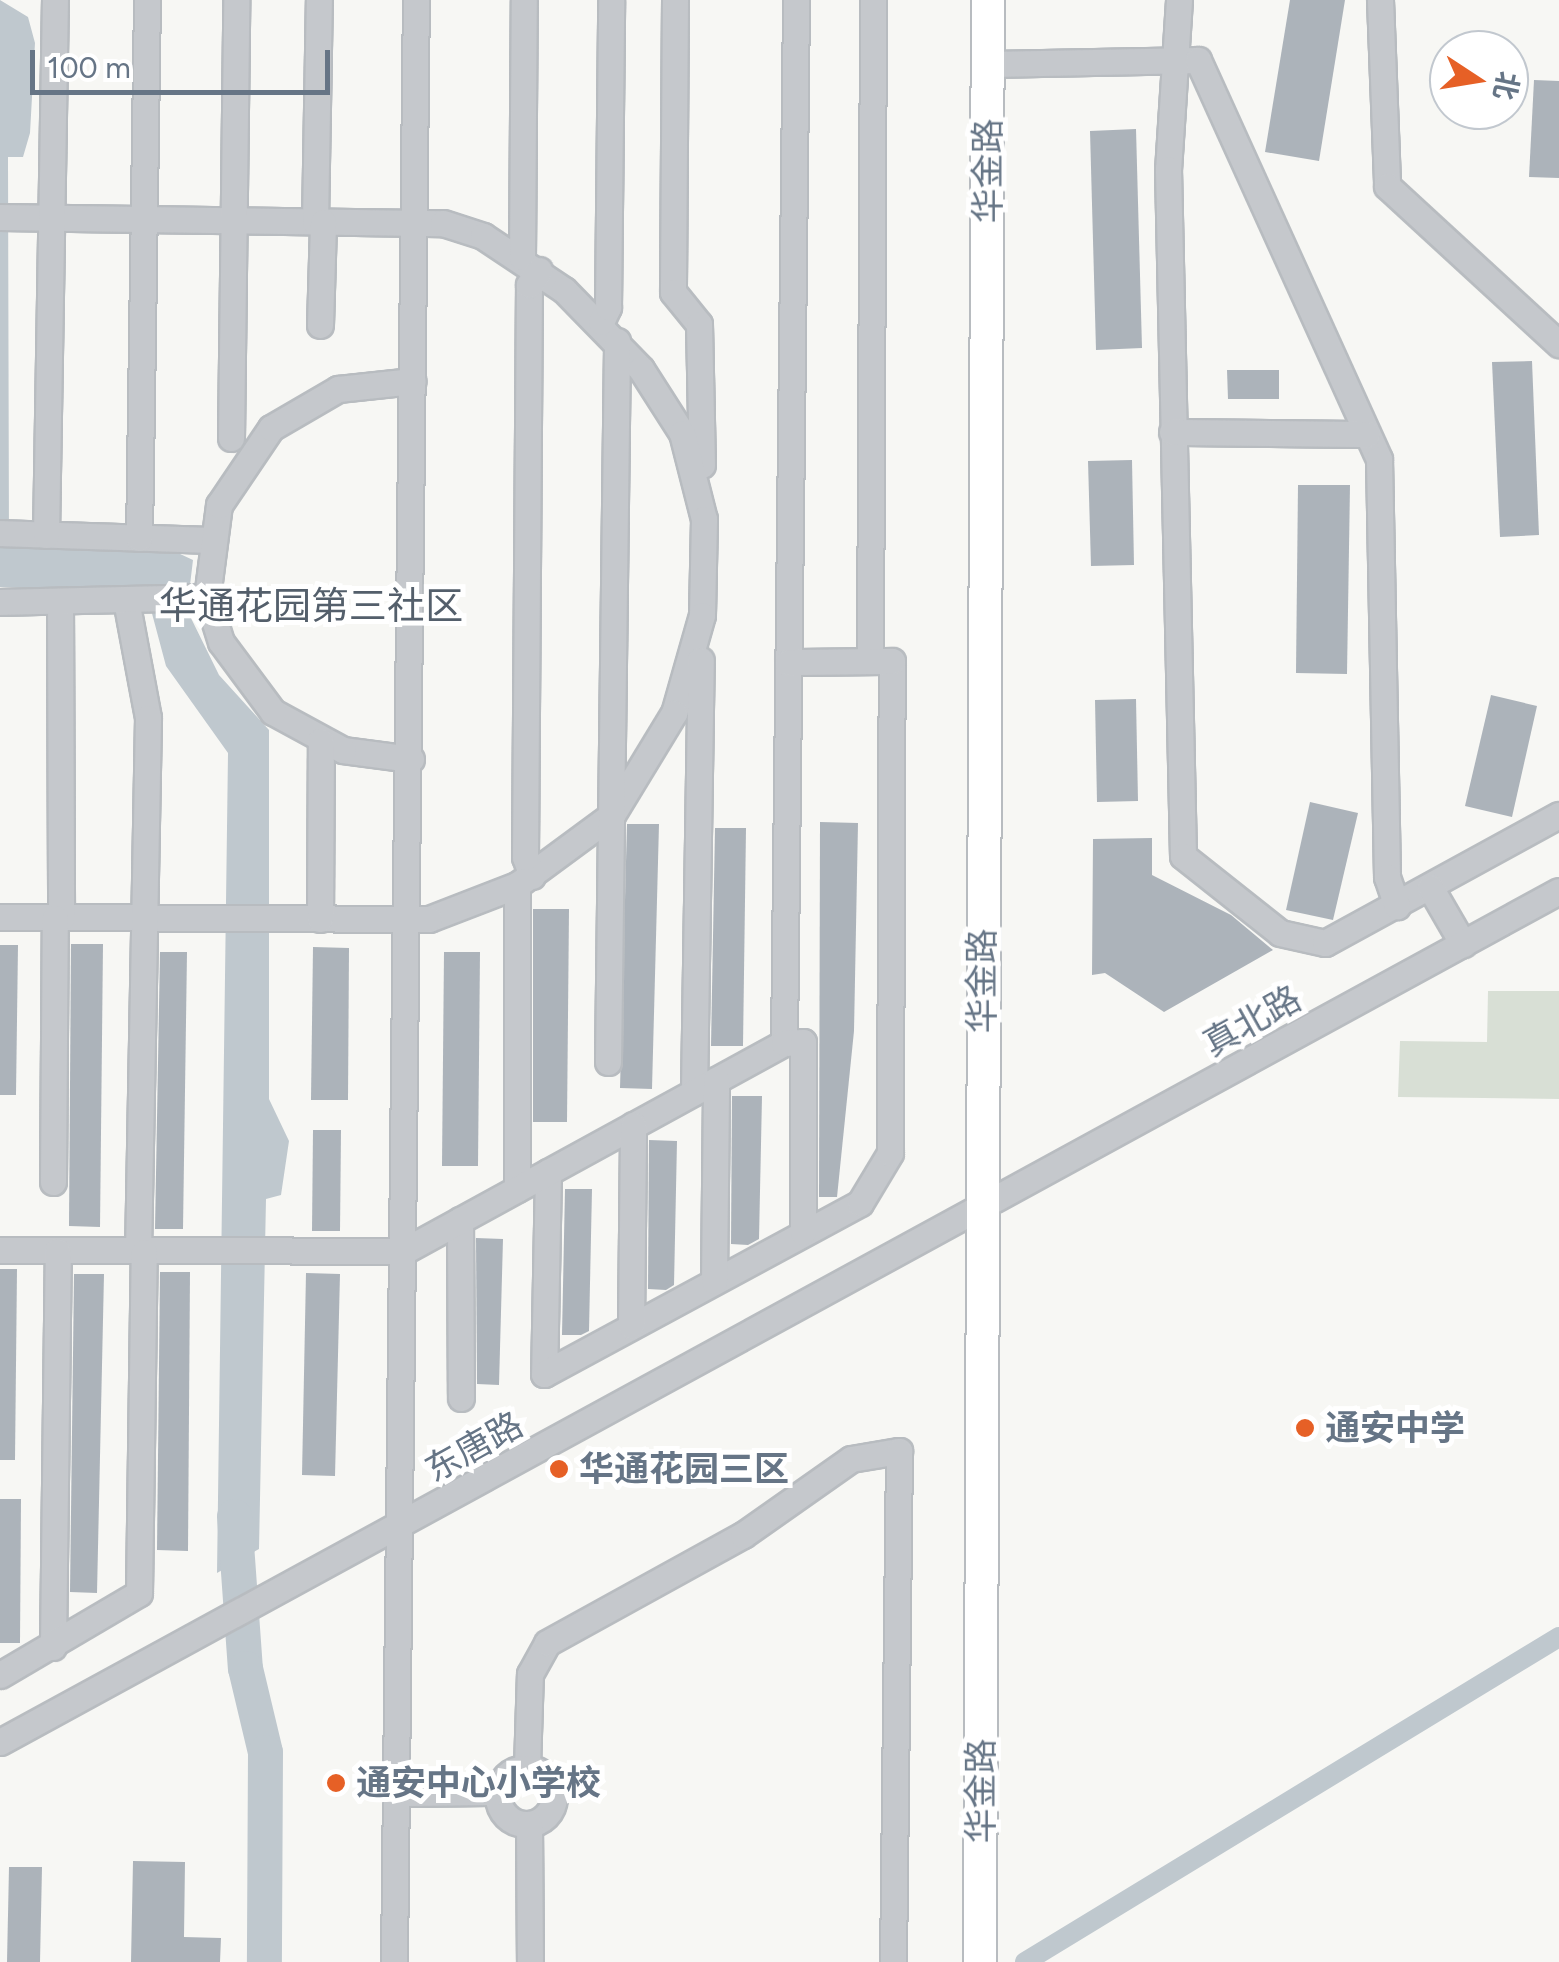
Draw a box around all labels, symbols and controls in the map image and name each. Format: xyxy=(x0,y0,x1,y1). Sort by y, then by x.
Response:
scale bar xyxy=(35,30,335,92)
north arrow xyxy=(1429,30,1529,130)
text: 100 m xyxy=(47,49,131,86)
text: 北 xyxy=(1487,69,1526,103)
street label: 华金路 xyxy=(967,119,1009,223)
district label: 华通花园第三社区 xyxy=(159,584,463,630)
street label: 华金路 xyxy=(961,929,1003,1033)
street label: 真北路 xyxy=(1196,977,1308,1065)
street label: 东唐路 xyxy=(418,1403,530,1491)
place label: 通安中学 xyxy=(1325,1407,1465,1449)
marker: 通安中学 xyxy=(1294,1417,1316,1439)
place label: 华通花园三区 xyxy=(579,1448,789,1490)
marker: 华通花园三区 xyxy=(548,1458,570,1480)
street label: 华金路 xyxy=(960,1739,1002,1843)
place label: 通安中心小学校 xyxy=(356,1762,601,1804)
marker: 通安中心小学校 xyxy=(325,1772,347,1794)

